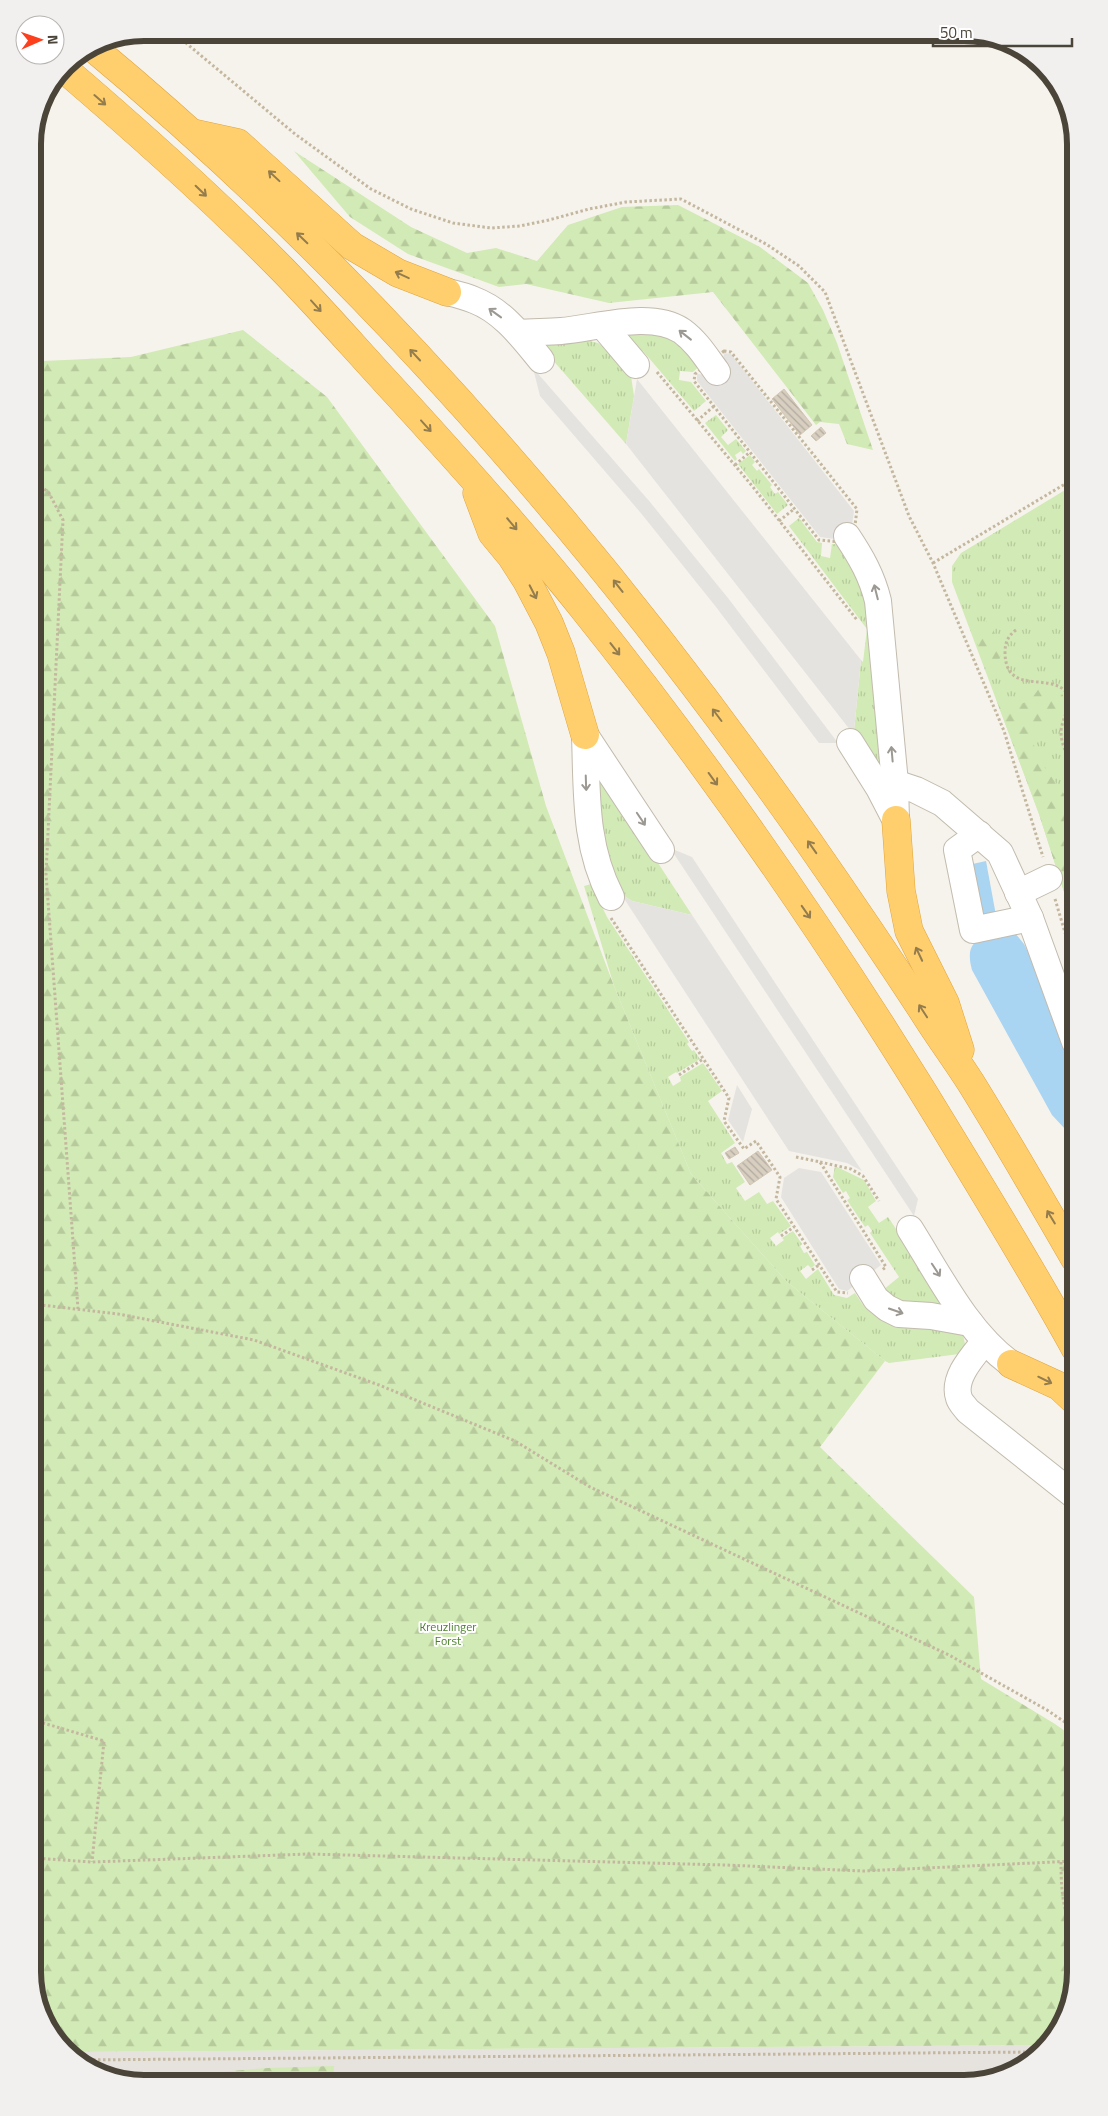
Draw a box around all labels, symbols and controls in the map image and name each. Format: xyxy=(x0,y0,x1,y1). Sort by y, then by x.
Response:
north arrow xyxy=(15,15,65,65)
scale bar xyxy=(933,15,1072,47)
text: 50 m xyxy=(940,21,973,44)
text: N xyxy=(43,34,64,45)
one-way arrow xyxy=(94,94,107,106)
one-way arrow xyxy=(267,170,280,182)
one-way arrow xyxy=(195,185,208,197)
one-way arrow xyxy=(296,232,308,244)
one-way arrow xyxy=(395,269,410,279)
one-way arrow xyxy=(310,300,322,313)
one-way arrow xyxy=(488,308,502,318)
one-way arrow xyxy=(679,329,692,340)
one-way arrow xyxy=(409,349,421,361)
one-way arrow xyxy=(420,419,432,432)
one-way arrow xyxy=(506,517,517,530)
one-way arrow xyxy=(613,580,624,593)
one-way arrow xyxy=(528,585,538,600)
one-way arrow xyxy=(871,585,880,601)
one-way arrow xyxy=(610,642,621,655)
one-way arrow xyxy=(712,708,722,722)
one-way arrow xyxy=(887,746,897,762)
one-way arrow xyxy=(708,772,718,786)
one-way arrow xyxy=(582,775,591,791)
one-way arrow xyxy=(635,812,646,826)
one-way arrow xyxy=(807,840,817,854)
one-way arrow xyxy=(801,905,811,919)
one-way arrow xyxy=(914,947,924,962)
one-way arrow xyxy=(917,1004,927,1018)
one-way arrow xyxy=(1045,1210,1055,1224)
one-way arrow xyxy=(931,1263,941,1277)
one-way arrow xyxy=(888,1307,903,1316)
one-way arrow xyxy=(1037,1376,1052,1385)
park label: Kreuzlinger Forst xyxy=(420,1617,476,1650)

